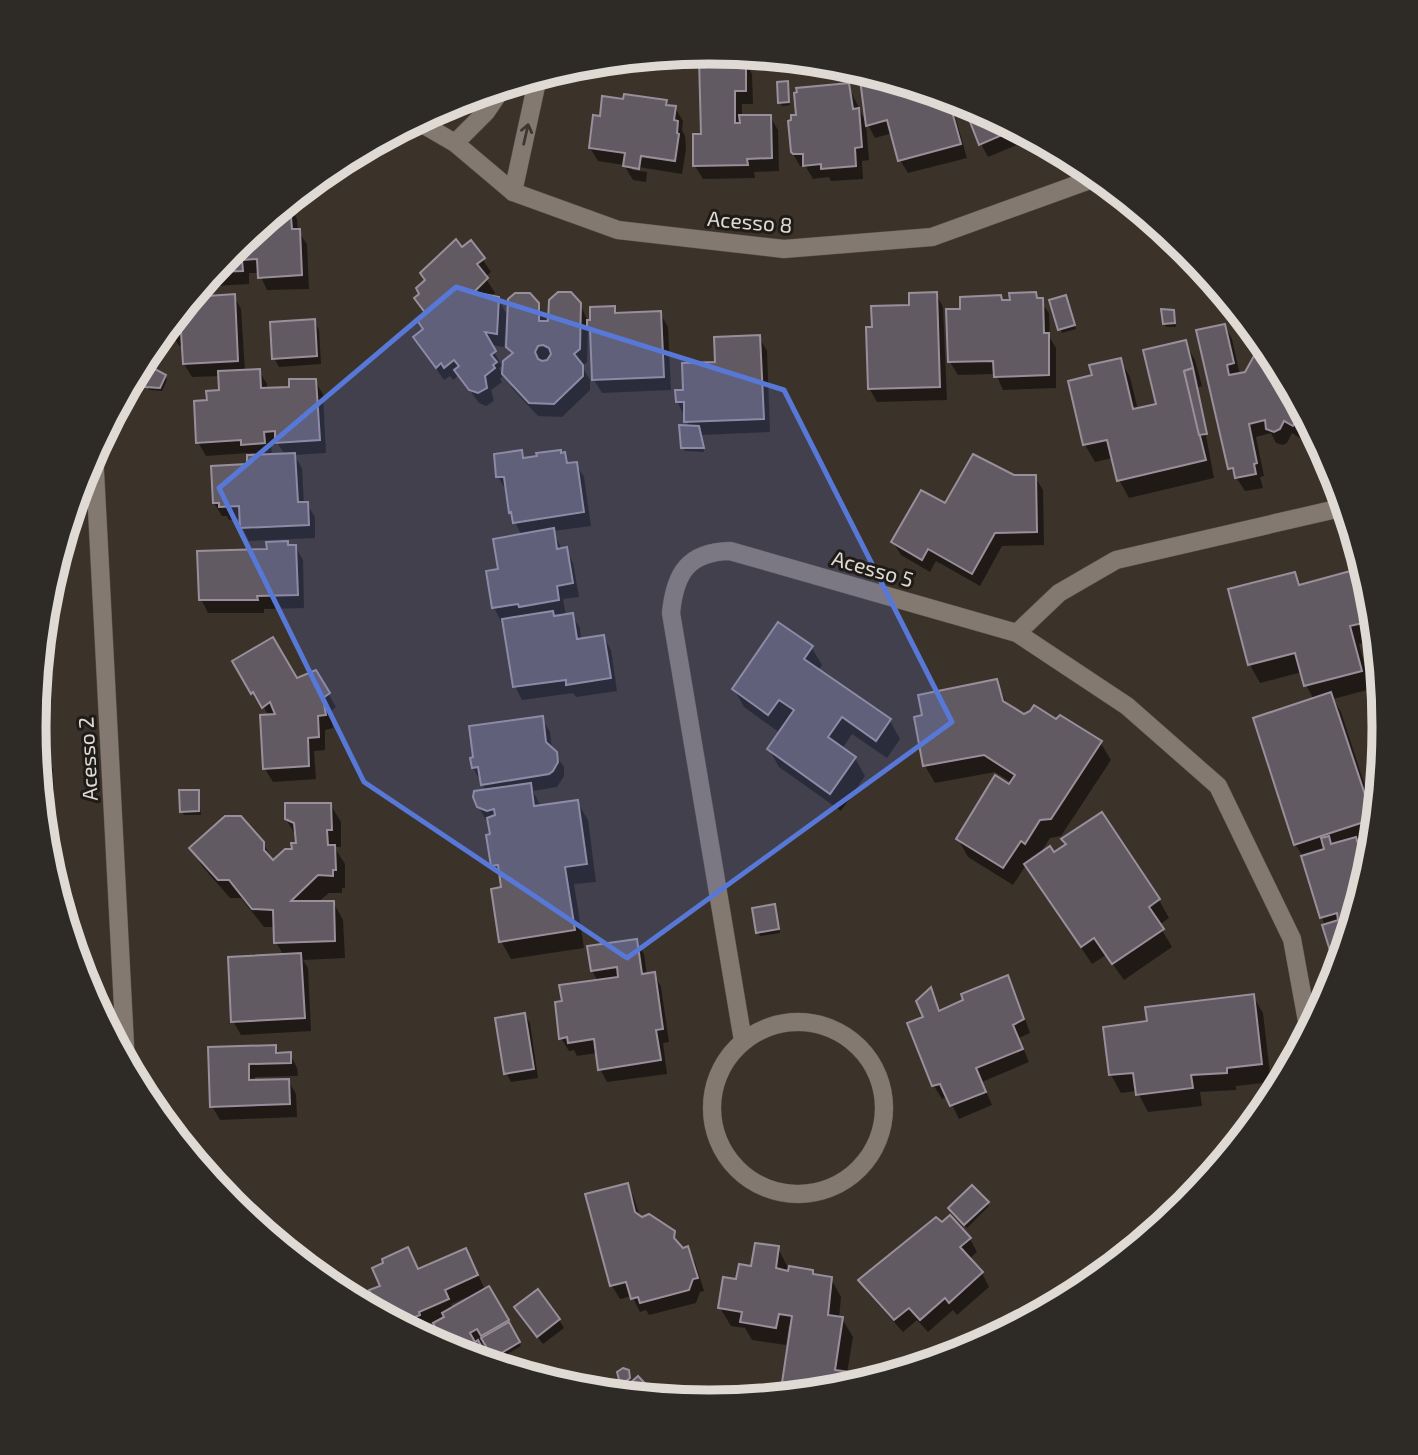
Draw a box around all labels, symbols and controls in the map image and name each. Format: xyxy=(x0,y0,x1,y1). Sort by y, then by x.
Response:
one-way arrow xyxy=(520,123,533,146)
street label: Acesso 8 xyxy=(707,205,793,237)
street label: Acesso 5 xyxy=(829,544,917,592)
street label: Acesso 2 xyxy=(72,716,102,802)

